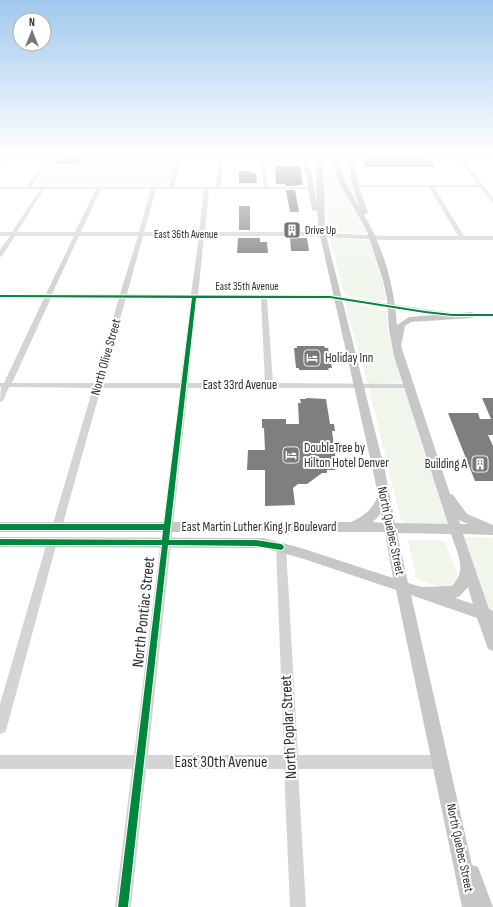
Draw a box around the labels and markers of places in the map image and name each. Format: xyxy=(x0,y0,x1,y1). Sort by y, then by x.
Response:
building icon: Drive Up xyxy=(282,220,302,240)
place label: Drive Up xyxy=(305,224,336,237)
hotel icon: Holiday Inn xyxy=(302,348,322,368)
place label: Holiday Inn xyxy=(325,350,373,366)
place label: DoubleTree by Hilton Hotel Denver xyxy=(304,440,389,471)
hotel icon: DoubleTree by Hilton Hotel Denver xyxy=(281,445,301,465)
building icon: Building A xyxy=(470,454,490,474)
place label: Building A xyxy=(425,456,467,472)

